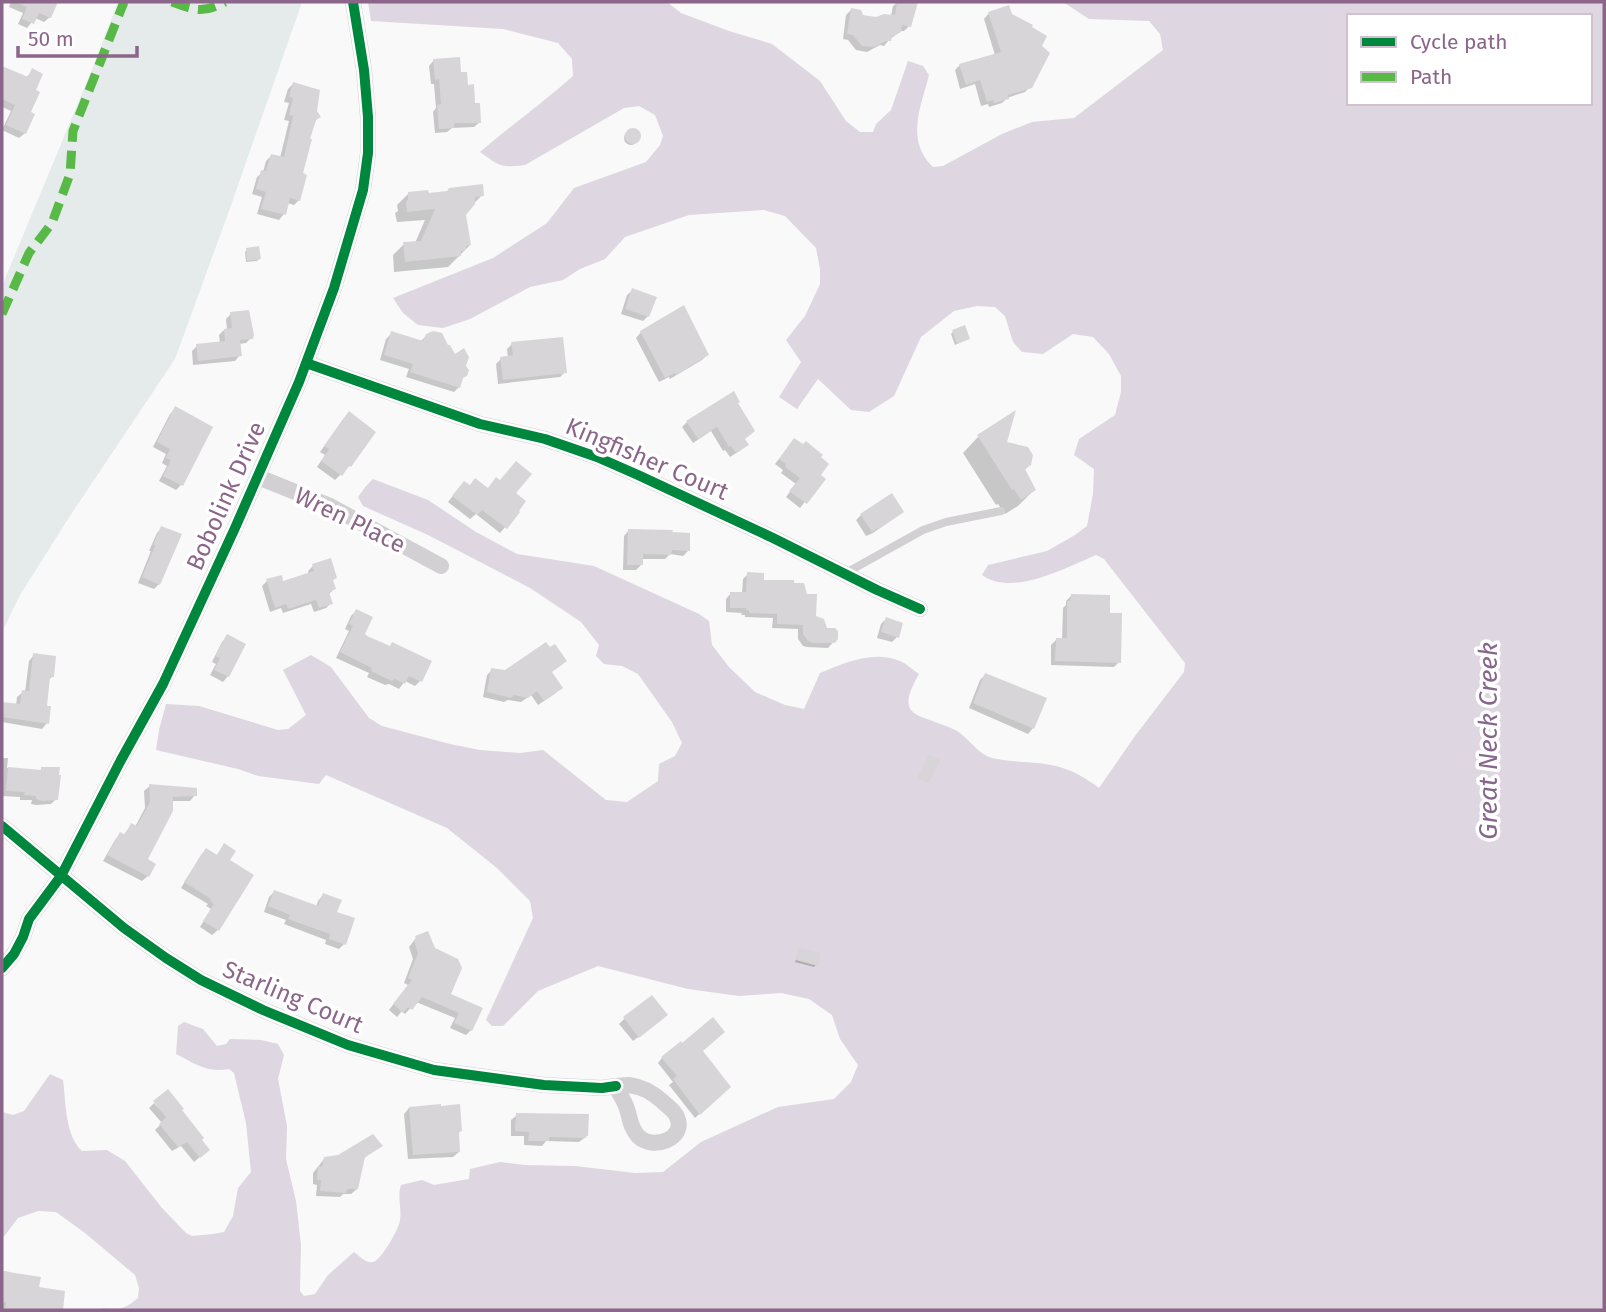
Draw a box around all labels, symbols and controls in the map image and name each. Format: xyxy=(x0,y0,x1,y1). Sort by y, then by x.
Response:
scale bar xyxy=(18,14,136,58)
legend xyxy=(1347,14,1592,105)
text: 50 m xyxy=(28,26,74,52)
text: Cycle path xyxy=(1410,29,1508,55)
text: Path xyxy=(1410,64,1452,90)
street label: Kingfisher Court xyxy=(561,412,733,506)
street label: Bobolink Drive xyxy=(181,417,271,575)
street label: Wren Place xyxy=(290,481,410,559)
water label: Great Neck Creek xyxy=(1473,642,1504,840)
street label: Starling Court xyxy=(219,955,368,1039)

